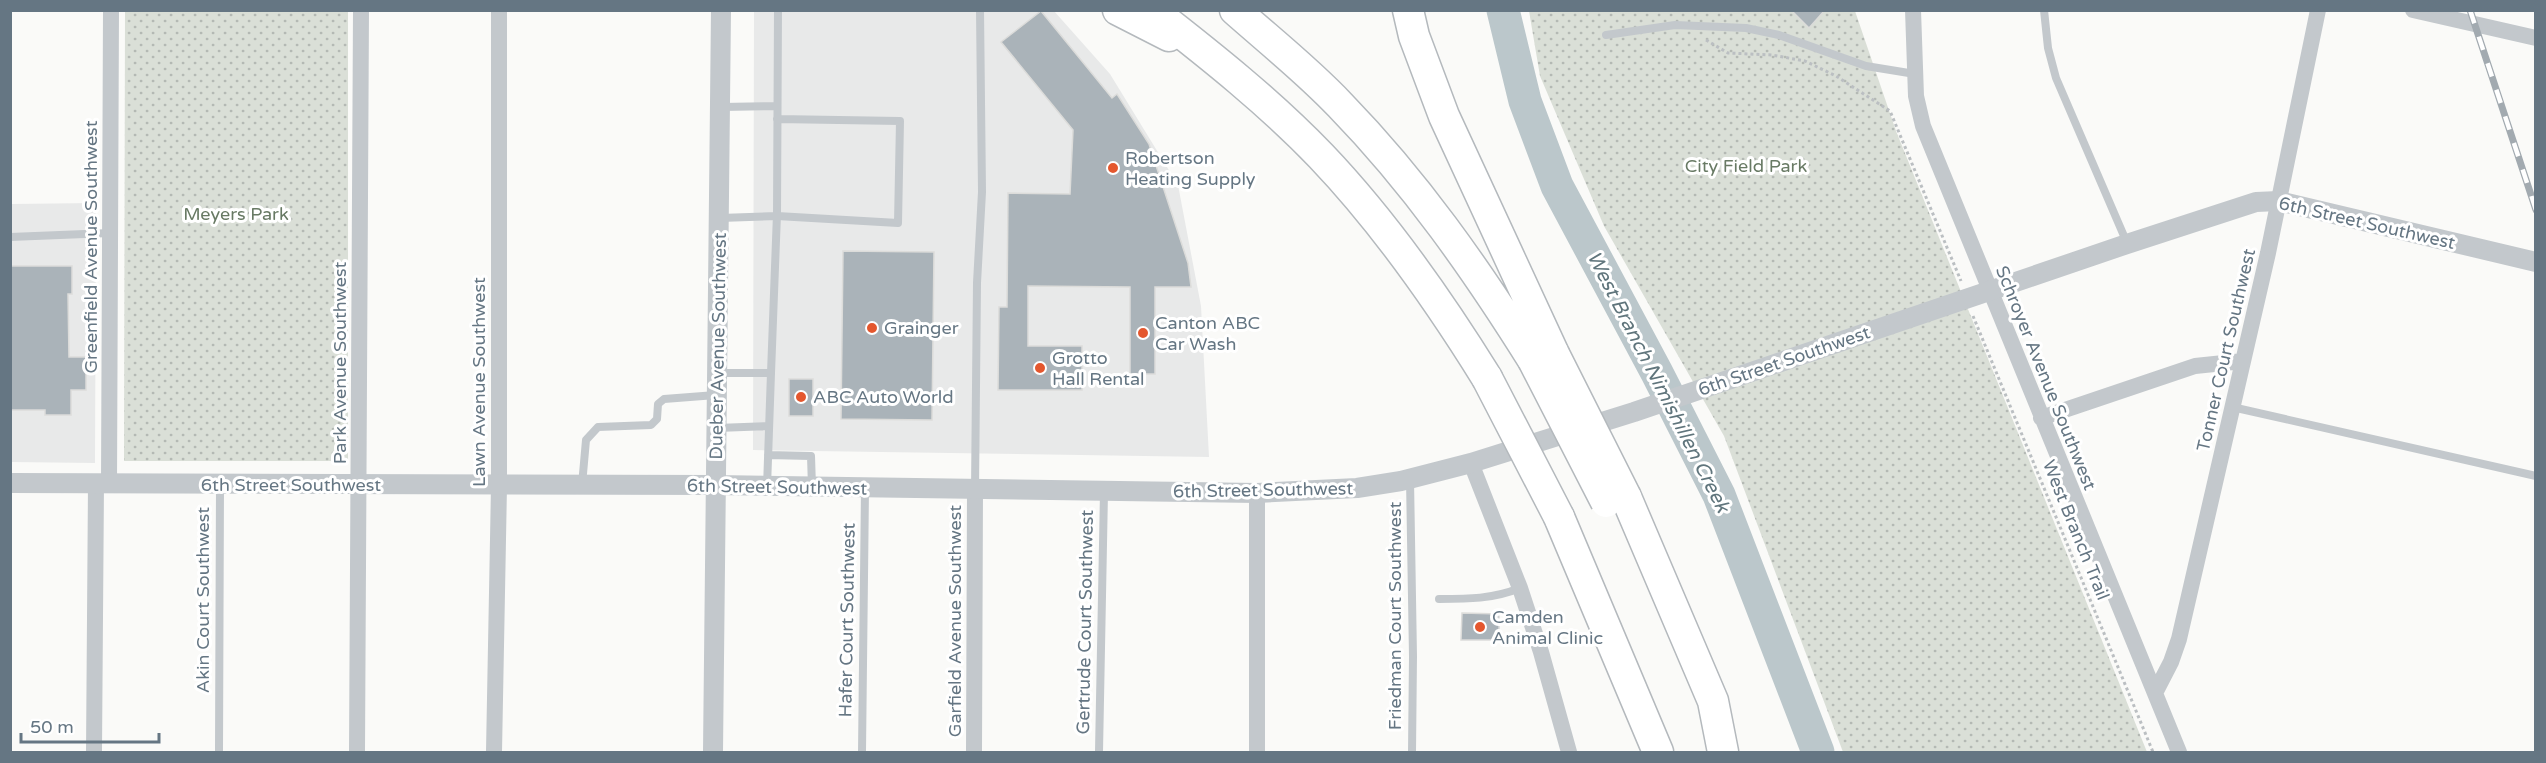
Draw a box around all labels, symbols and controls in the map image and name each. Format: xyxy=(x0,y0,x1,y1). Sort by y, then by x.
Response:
street label: Greenfield Avenue Southwest xyxy=(80,120,102,374)
place label: Robertson Heating Supply xyxy=(1125,147,1256,190)
park label: City Field Park xyxy=(1685,155,1807,177)
marker: Robertson Heating Supply xyxy=(1106,161,1120,175)
street label: 6th Street Southwest xyxy=(2277,192,2457,254)
park label: Meyers Park xyxy=(183,203,289,225)
street label: Dueber Avenue Southwest xyxy=(705,232,731,460)
street label: Tonner Court Southwest xyxy=(2192,246,2260,454)
water label: West Branch Nimishillen Creek xyxy=(1581,247,1735,519)
street label: Park Avenue Southwest xyxy=(329,262,351,464)
street label: Schroyer Avenue Southwest xyxy=(1991,263,2101,493)
street label: Lawn Avenue Southwest xyxy=(468,277,490,487)
place label: Canton ABC Car Wash xyxy=(1155,312,1260,355)
place label: Grainger xyxy=(884,317,959,339)
marker: Grainger xyxy=(865,321,879,335)
street label: 6th Street Southwest xyxy=(1695,321,1873,401)
marker: Canton ABC Car Wash xyxy=(1136,326,1150,340)
place label: Grotto Hall Rental xyxy=(1052,347,1145,390)
marker: Grotto Hall Rental xyxy=(1033,361,1047,375)
place label: ABC Auto World xyxy=(813,386,954,408)
marker: ABC Auto World xyxy=(794,390,808,404)
street label: West Branch Trail xyxy=(2038,457,2114,603)
street label: 6th Street Southwest xyxy=(201,474,381,496)
street label: 6th Street Southwest xyxy=(687,474,867,500)
street label: 6th Street Southwest xyxy=(1173,477,1353,503)
street label: Friedman Court Southwest xyxy=(1384,502,1406,730)
street label: Garfield Avenue Southwest xyxy=(944,505,966,737)
street label: Akin Court Southwest xyxy=(192,507,214,693)
street label: Gertrude Court Southwest xyxy=(1072,509,1098,735)
street label: Hafer Court Southwest xyxy=(834,522,860,717)
place label: Camden Animal Clinic xyxy=(1492,606,1603,649)
marker: Camden Animal Clinic xyxy=(1473,620,1487,634)
scale bar xyxy=(21,706,159,744)
text: 50 m xyxy=(30,716,74,738)

